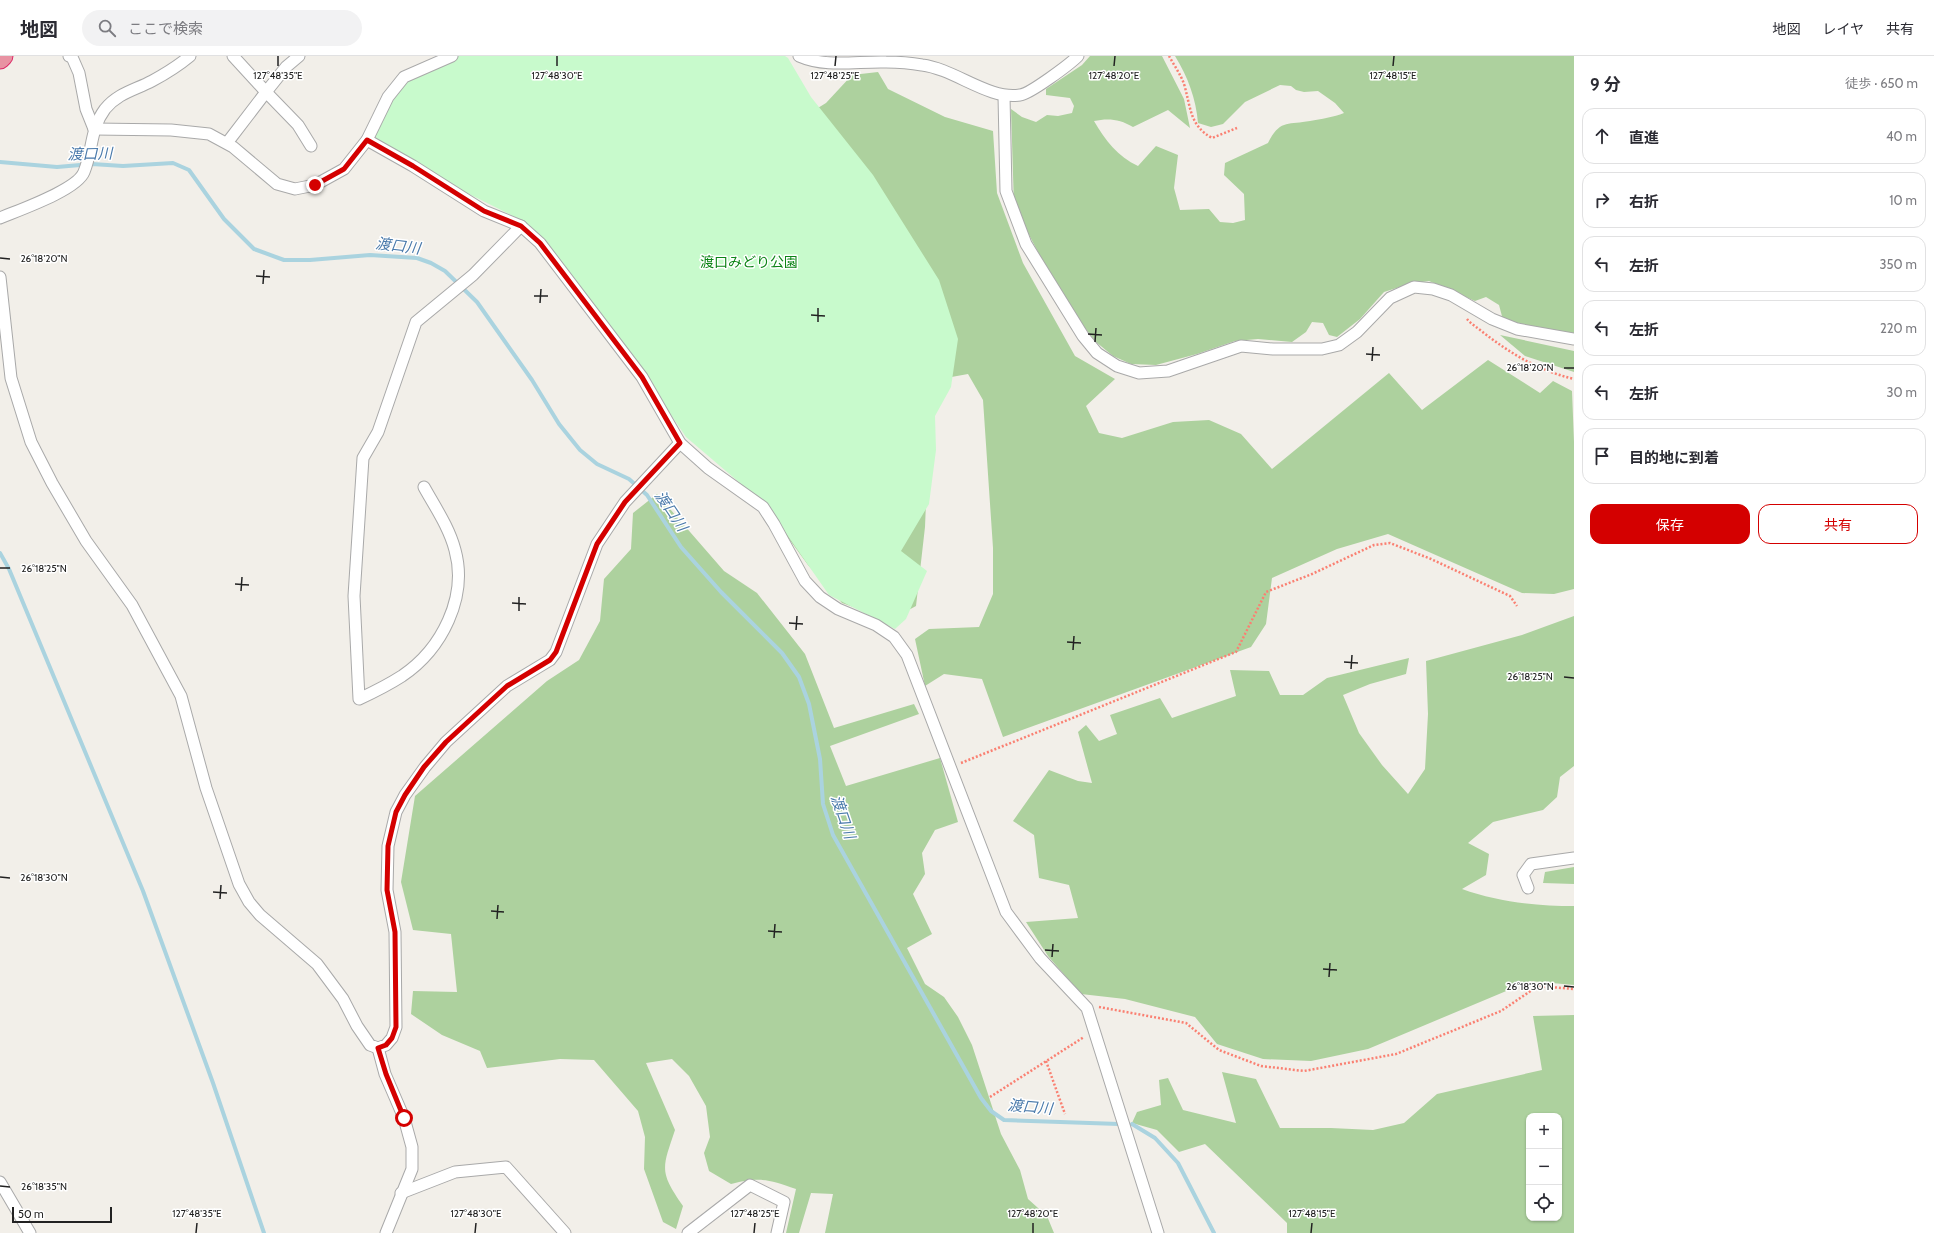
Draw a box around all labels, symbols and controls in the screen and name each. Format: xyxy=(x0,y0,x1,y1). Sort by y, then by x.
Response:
search box xyxy=(82,10,362,46)
icon: search xyxy=(96,17,118,39)
text: 地図 xyxy=(20,18,58,41)
text: ここで検索 xyxy=(128,20,203,38)
text: 地図 xyxy=(1772,20,1800,38)
text: レイヤ xyxy=(1822,20,1864,38)
text: 共有 xyxy=(1886,20,1914,38)
text: 127°48'35"E xyxy=(253,69,303,82)
text: 127°48'30"E xyxy=(532,69,583,82)
text: 127°48'25"E xyxy=(810,69,860,82)
text: 127°48'20"E xyxy=(1089,69,1140,82)
text: 127°48'15"E xyxy=(1369,69,1417,82)
text: 9 分 xyxy=(1590,74,1620,94)
text: 徒歩 · 650 m xyxy=(1845,75,1918,91)
icon: ahead xyxy=(1591,125,1613,147)
text: 40 m xyxy=(1886,128,1917,144)
text: 直進 xyxy=(1629,129,1659,147)
water label: 渡口川 xyxy=(67,145,115,163)
route end xyxy=(306,176,324,194)
icon: right xyxy=(1591,189,1613,211)
text: 10 m xyxy=(1889,192,1917,208)
text: 右折 xyxy=(1629,193,1659,211)
water label: 渡口川 xyxy=(375,234,423,258)
text: 26°18'20"N xyxy=(20,252,68,265)
park label: 渡口みどり公園 xyxy=(700,253,798,271)
icon: left xyxy=(1591,253,1613,275)
text: 350 m xyxy=(1880,256,1917,272)
text: 左折 xyxy=(1629,257,1659,275)
icon: left xyxy=(1591,317,1613,339)
text: 220 m xyxy=(1880,320,1917,336)
text: 左折 xyxy=(1629,321,1659,339)
text: 26°18'20"N xyxy=(1506,361,1554,374)
icon: left xyxy=(1591,381,1613,403)
text: 30 m xyxy=(1887,384,1917,400)
text: 左折 xyxy=(1629,385,1659,403)
icon: arrive xyxy=(1591,445,1613,467)
text: 目的地に到着 xyxy=(1629,449,1719,467)
water label: 渡口川 xyxy=(651,487,692,536)
button: 保存 xyxy=(1590,504,1750,544)
button: 共有 xyxy=(1758,504,1918,544)
text: 26°18'25"N xyxy=(21,562,67,575)
text: 26°18'25"N xyxy=(1507,670,1553,683)
water label: 渡口川 xyxy=(827,793,859,843)
text: 26°18'30"N xyxy=(20,871,68,884)
text: 26°18'30"N xyxy=(1506,980,1554,993)
water label: 渡口川 xyxy=(1007,1096,1055,1118)
route start xyxy=(395,1109,413,1127)
map controls xyxy=(1526,1113,1562,1221)
button: + xyxy=(1526,1113,1562,1149)
button: − xyxy=(1526,1149,1562,1185)
text: 26°18'35"N xyxy=(21,1180,67,1193)
button: locate xyxy=(1526,1185,1562,1221)
scale bar xyxy=(12,1205,112,1224)
text: 50 m xyxy=(18,1207,44,1221)
text: 127°48'35"E xyxy=(172,1207,222,1220)
text: 127°48'30"E xyxy=(451,1207,502,1220)
text: 127°48'25"E xyxy=(730,1207,780,1220)
text: 127°48'20"E xyxy=(1008,1207,1059,1220)
text: 127°48'15"E xyxy=(1288,1207,1336,1220)

